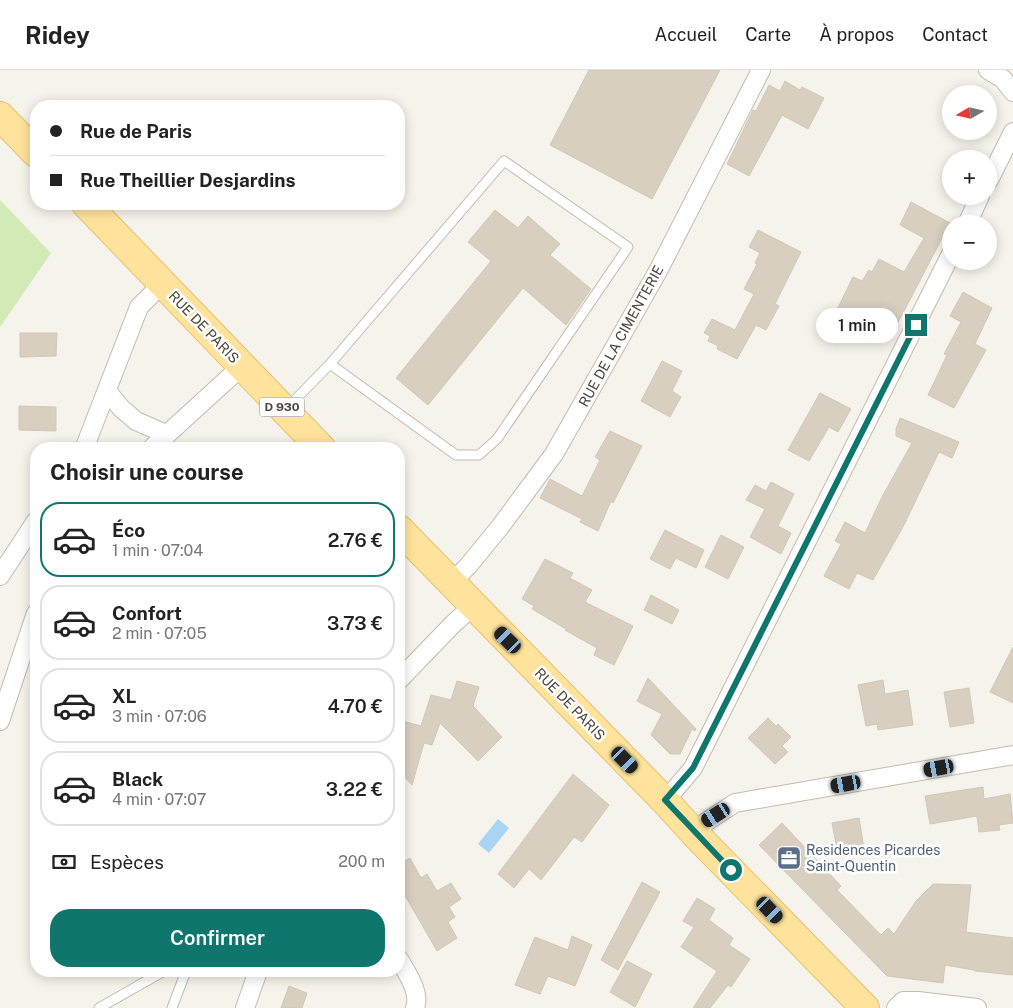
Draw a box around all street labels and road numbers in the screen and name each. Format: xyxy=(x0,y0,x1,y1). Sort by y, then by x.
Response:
street label: RUE DE LA CIMENTERIE xyxy=(575,263,667,409)
street label: RUE DE PARIS xyxy=(166,288,242,366)
road number: D 930 xyxy=(260,398,304,417)
street label: RUE DE PARIS xyxy=(532,665,608,743)

